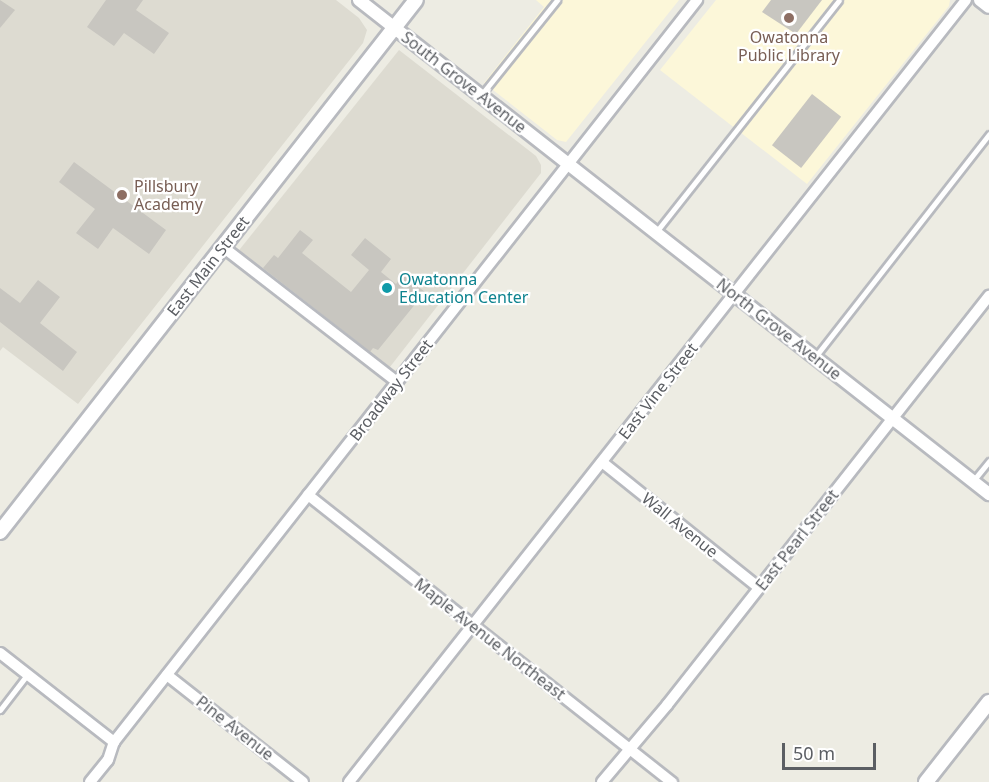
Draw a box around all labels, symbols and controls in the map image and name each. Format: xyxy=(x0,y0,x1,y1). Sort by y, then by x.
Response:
marker: Owatonna Public Library xyxy=(782,11,796,25)
street label: South Grove Avenue xyxy=(398,27,530,137)
place label: Owatonna Public Library xyxy=(738,27,840,65)
place label: Pillsbury Academy xyxy=(134,176,203,214)
marker: Pillsbury Academy xyxy=(115,188,129,202)
street label: East Main Street xyxy=(163,212,253,320)
place label: Owatonna Education Center xyxy=(399,269,528,307)
street label: North Grove Avenue xyxy=(713,274,845,384)
marker: Owatonna Education Center xyxy=(380,281,394,295)
street label: Broadway Street xyxy=(345,335,437,445)
street label: East Vine Street xyxy=(614,339,702,443)
street label: East Pearl Street xyxy=(752,486,842,594)
street label: Wall Avenue xyxy=(638,489,722,561)
street label: Maple Avenue Northeast xyxy=(411,574,569,704)
street label: Pine Avenue xyxy=(192,692,278,764)
scale bar xyxy=(785,731,880,769)
text: 50 m xyxy=(793,741,835,765)

